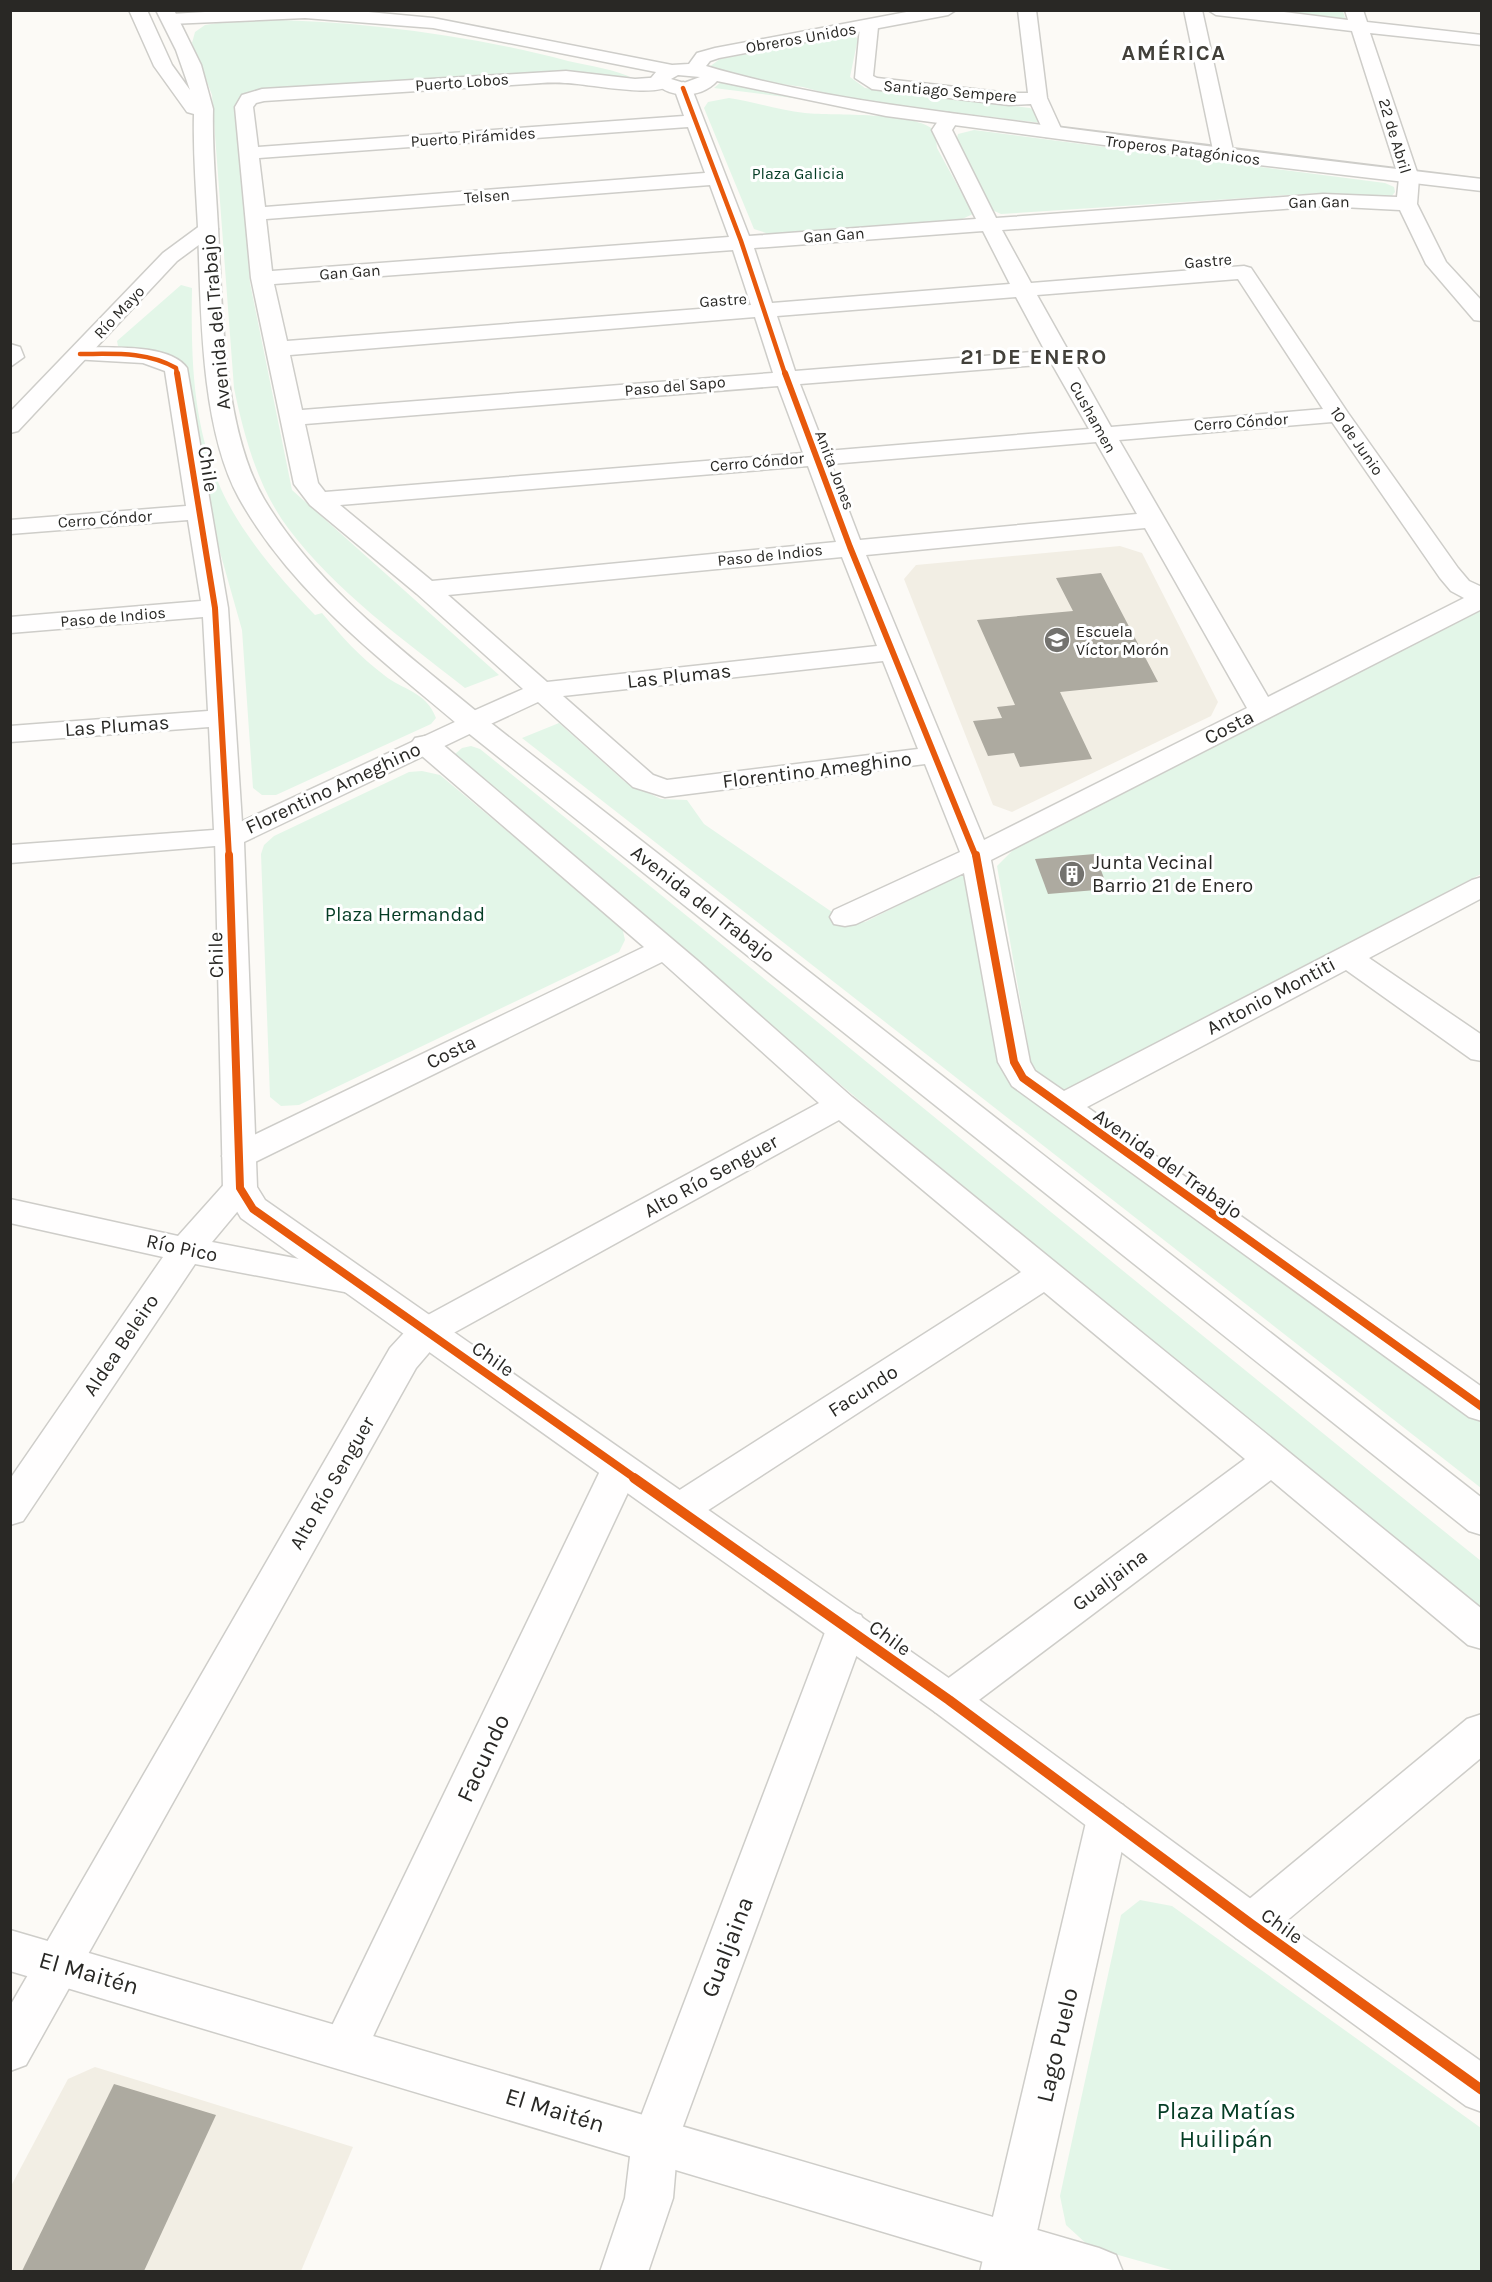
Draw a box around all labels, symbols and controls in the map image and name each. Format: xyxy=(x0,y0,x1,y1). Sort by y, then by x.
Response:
street label: Obreros Unidos xyxy=(744,19,858,57)
district label: AMÉRICA xyxy=(1122,39,1226,66)
street label: Puerto Lobos xyxy=(414,69,510,95)
street label: Santiago Sempere xyxy=(883,76,1017,106)
street label: 22 de Abril xyxy=(1375,96,1415,176)
street label: Puerto Pirámides xyxy=(410,123,536,151)
street label: Troperos Patagónicos xyxy=(1105,131,1261,169)
park label: Plaza Galicia xyxy=(752,164,844,183)
street label: Telsen xyxy=(463,185,511,207)
street label: Gan Gan xyxy=(1288,192,1350,212)
street label: Gan Gan xyxy=(803,223,865,247)
street label: Avenida del Trabajo xyxy=(197,233,235,411)
street label: Gastre xyxy=(1183,249,1233,273)
street label: Gan Gan xyxy=(319,260,381,284)
street label: Río Mayo xyxy=(90,282,148,342)
street label: Gastre xyxy=(699,289,747,311)
district label: 21 DE ENERO xyxy=(960,344,1108,370)
street label: Paso del Sapo xyxy=(624,372,726,400)
street label: Cushamen xyxy=(1065,378,1121,456)
street label: 10 de Junio xyxy=(1326,403,1388,479)
street label: Cerro Cóndor xyxy=(1193,409,1289,435)
street label: Anita Jones xyxy=(811,428,859,512)
street label: Chile xyxy=(193,444,223,494)
street label: Cerro Cóndor xyxy=(709,448,805,476)
street label: Cerro Cóndor xyxy=(57,506,153,532)
street label: Paso de Indios xyxy=(716,540,824,570)
street label: Paso de Indios xyxy=(60,603,166,631)
place label: Escuela Víctor Morón xyxy=(1076,622,1169,659)
school or university icon: Escuela Víctor Morón xyxy=(1042,625,1072,655)
street label: Las Plumas xyxy=(626,659,732,693)
street label: Costa xyxy=(1201,705,1257,749)
street label: Las Plumas xyxy=(64,711,170,741)
street label: Florentino Ameghino xyxy=(242,737,424,839)
street label: Florentino Ameghino xyxy=(721,747,913,793)
street label: Avenida del Trabajo xyxy=(626,841,780,967)
place label: Junta Vecinal Barrio 21 de Enero xyxy=(1092,851,1253,897)
building icon: Junta Vecinal Barrio 21 de Enero xyxy=(1057,859,1087,889)
park label: Plaza Hermandad xyxy=(325,903,485,926)
street label: Chile xyxy=(204,932,228,978)
street label: Antonio Montiti xyxy=(1203,952,1339,1040)
street label: Costa xyxy=(422,1030,480,1074)
street label: Avenida del Trabajo xyxy=(1089,1104,1247,1224)
street label: Alto Río Senguer xyxy=(640,1129,783,1222)
street label: Río Pico xyxy=(144,1229,220,1267)
street label: Aldea Beleiro xyxy=(79,1290,163,1400)
street label: Chile xyxy=(467,1336,519,1382)
street label: Facundo xyxy=(824,1360,902,1422)
street label: Alto Río Senguer xyxy=(285,1412,380,1553)
street label: Gualjaina xyxy=(1068,1544,1152,1616)
street label: Chile xyxy=(865,1615,915,1661)
street label: Facundo xyxy=(450,1710,516,1806)
street label: Gualjaina xyxy=(695,1893,759,2001)
street label: Chile xyxy=(1257,1903,1307,1949)
street label: El Maitén xyxy=(36,1945,142,2001)
street label: Lago Puelo xyxy=(1030,1985,1084,2105)
street label: El Maitén xyxy=(502,2082,608,2138)
park label: Plaza Matías Huilipán xyxy=(1156,2097,1296,2153)

